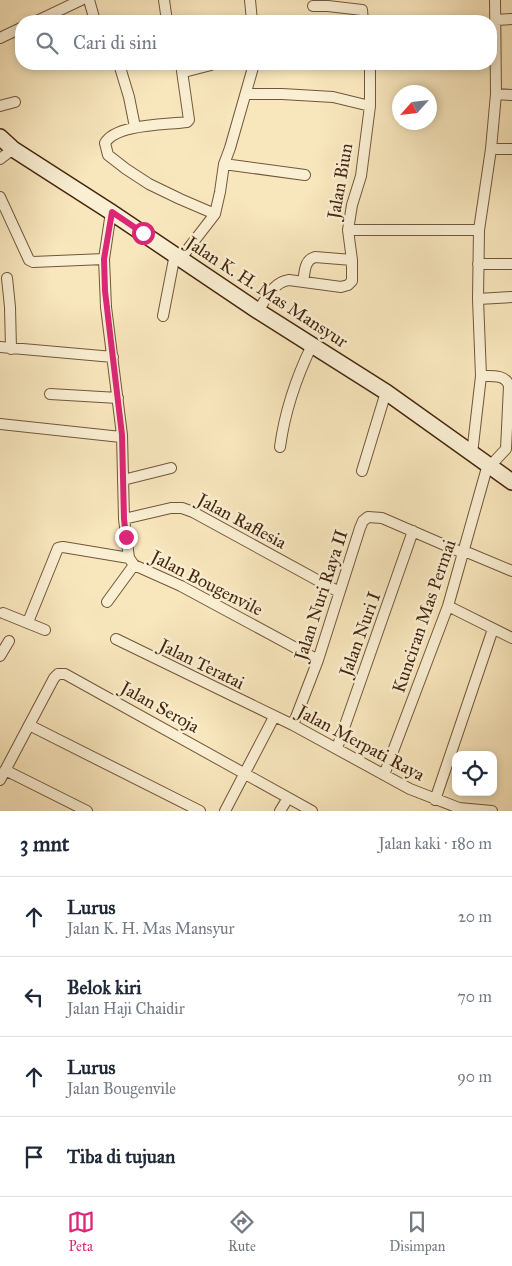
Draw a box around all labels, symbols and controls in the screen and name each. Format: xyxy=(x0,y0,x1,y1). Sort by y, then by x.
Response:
search box xyxy=(15,15,497,70)
icon: search xyxy=(33,29,61,57)
text: Cari di sini xyxy=(73,31,157,54)
north arrow xyxy=(392,85,437,130)
street label: Jalan Biun xyxy=(322,141,359,223)
route start xyxy=(132,222,155,245)
street label: Jalan K. H. Mas Mansyur xyxy=(180,230,352,353)
street label: Jalan Raflesia xyxy=(192,487,291,555)
route end xyxy=(115,526,138,549)
street label: Jalan Nuri Raya II xyxy=(289,527,354,665)
street label: Kunciran Mas Permai xyxy=(387,536,461,696)
street label: Jalan Bougenvile xyxy=(145,544,267,622)
street label: Jalan Nuri I xyxy=(334,588,386,682)
street label: Jalan Teratai xyxy=(154,633,248,695)
street label: Jalan Seroja xyxy=(115,676,203,739)
street label: Jalan Merpati Raya xyxy=(291,699,429,787)
map controls xyxy=(452,751,497,796)
button: locate xyxy=(452,751,497,796)
text: 3 mnt xyxy=(20,831,69,857)
text: Jalan kaki · 180 m xyxy=(379,834,492,853)
text: Lurus xyxy=(67,896,115,919)
icon: ahead xyxy=(20,903,48,931)
text: 20 m xyxy=(458,907,492,926)
text: Jalan K. H. Mas Mansyur xyxy=(67,919,234,938)
text: Belok kiri xyxy=(67,976,141,999)
icon: left xyxy=(20,983,48,1011)
text: 70 m xyxy=(457,987,492,1006)
text: Jalan Haji Chaidir xyxy=(67,999,185,1018)
text: Lurus xyxy=(67,1056,115,1079)
icon: ahead xyxy=(20,1063,48,1091)
text: 90 m xyxy=(457,1067,492,1086)
text: Jalan Bougenvile xyxy=(67,1079,176,1098)
icon: arrive xyxy=(20,1143,48,1171)
text: Tiba di tujuan xyxy=(67,1145,175,1168)
tab: Peta xyxy=(67,1208,95,1255)
tab: Rute xyxy=(228,1208,256,1255)
tab: Disimpan xyxy=(389,1208,445,1255)

